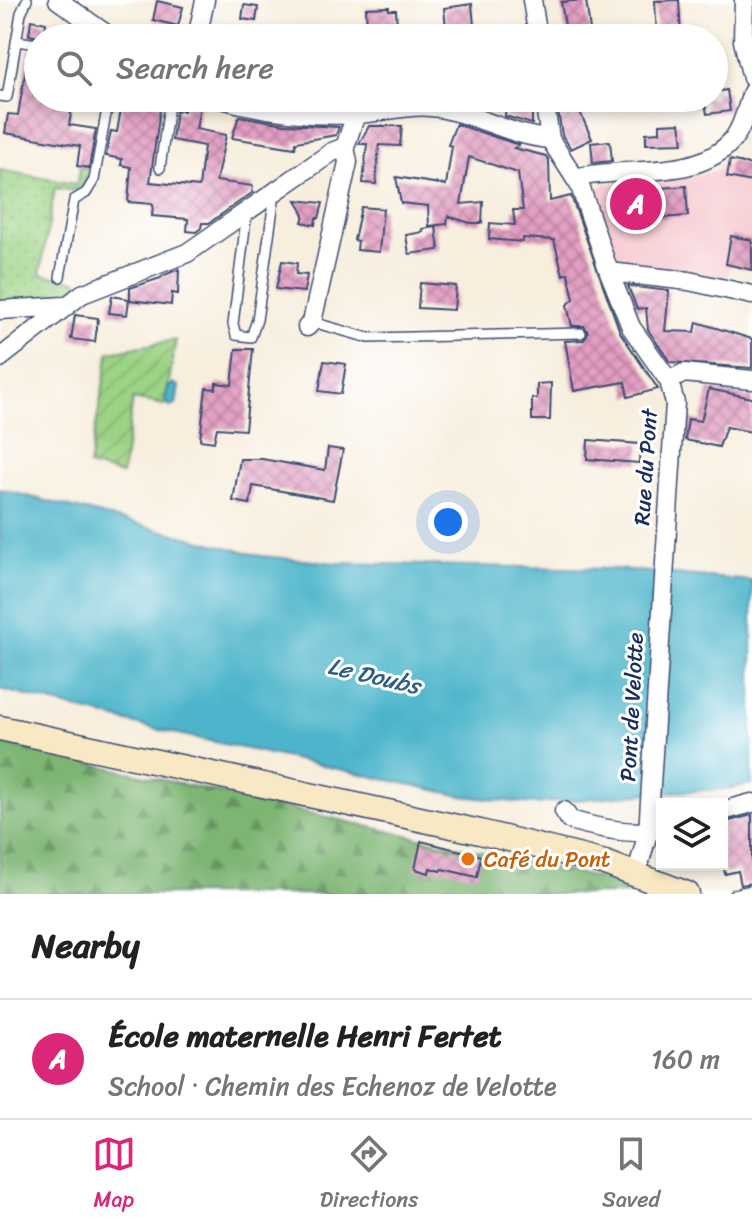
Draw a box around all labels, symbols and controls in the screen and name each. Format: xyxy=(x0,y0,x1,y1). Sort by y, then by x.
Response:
search box xyxy=(24,24,728,112)
text: Search here xyxy=(116,41,274,95)
icon: search xyxy=(52,46,96,90)
pin: A xyxy=(610,174,662,234)
street label: Rue du Pont xyxy=(622,406,669,527)
your location xyxy=(428,502,468,542)
street label: Pont de Velotte xyxy=(608,632,655,783)
water label: Le Doubs xyxy=(324,645,427,708)
map controls xyxy=(656,798,728,870)
button: layers xyxy=(656,798,728,870)
place label: Café du Pont xyxy=(484,840,611,879)
marker: Café du Pont xyxy=(459,850,477,868)
text: Nearby xyxy=(32,916,140,976)
text: École maternelle Henri Fertet xyxy=(108,1009,502,1063)
text: A xyxy=(49,1036,67,1082)
text: 160 m xyxy=(651,1036,720,1082)
text: School · Chemin des Echenoz de Velotte xyxy=(108,1063,557,1109)
tab: Map xyxy=(92,1132,136,1219)
tab: Directions xyxy=(320,1132,418,1219)
tab: Saved xyxy=(602,1132,660,1219)

